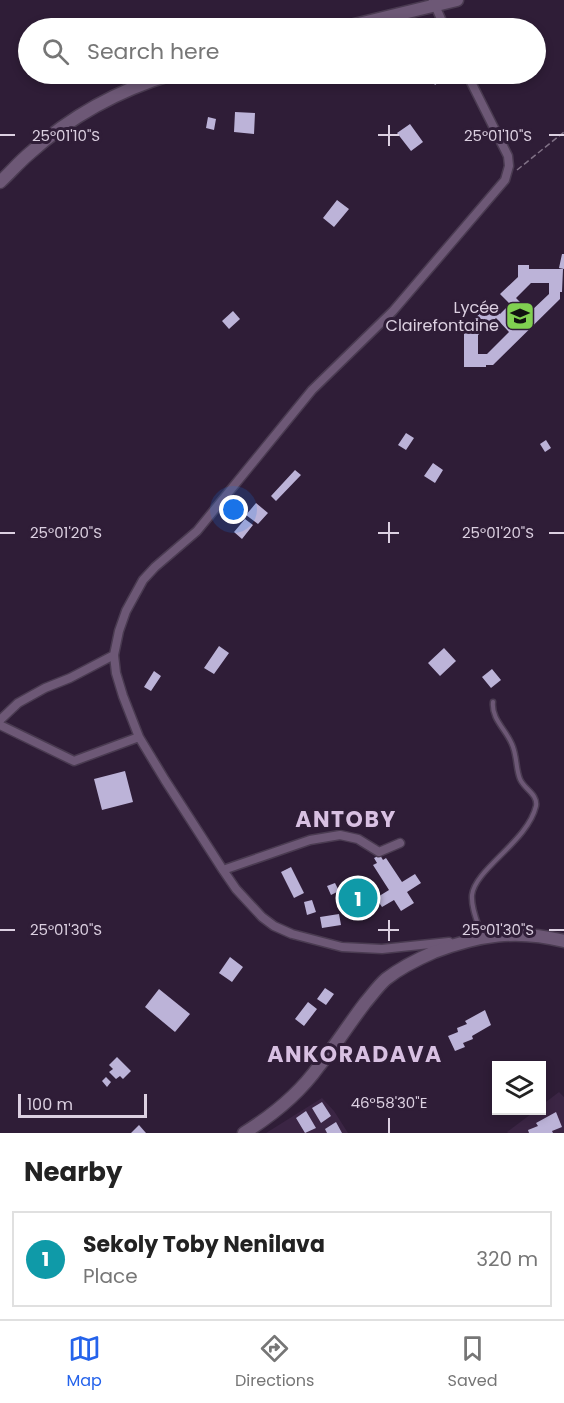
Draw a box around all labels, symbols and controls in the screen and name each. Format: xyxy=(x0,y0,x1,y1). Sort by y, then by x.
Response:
search box xyxy=(18,18,546,84)
icon: search xyxy=(39,35,72,68)
text: Search here xyxy=(87,36,220,67)
text: 25°01'10"S xyxy=(32,125,100,146)
text: 25°01'10"S xyxy=(464,125,532,146)
place label: Lycée Clairefontaine xyxy=(386,296,499,337)
school or university icon: Lycée Clairefontaine xyxy=(504,300,536,332)
your location xyxy=(219,495,248,524)
text: 25°01'20"S xyxy=(30,522,102,543)
text: 25°01'20"S xyxy=(462,522,534,543)
district label: ANTOBY xyxy=(295,804,397,835)
pin: 1 xyxy=(338,876,378,920)
text: 25°01'30"S xyxy=(30,919,102,940)
text: 25°01'30"S xyxy=(462,919,534,940)
district label: ANKORADAVA xyxy=(267,1039,443,1070)
map controls xyxy=(492,1061,546,1115)
button: layers xyxy=(492,1061,546,1115)
scale bar xyxy=(18,1091,147,1118)
text: 46°58'30"E xyxy=(351,1092,427,1113)
text: 100 m xyxy=(27,1093,73,1116)
text: Nearby xyxy=(24,1154,122,1190)
text: Sekoly Toby Nenilava xyxy=(83,1229,325,1260)
text: 1 xyxy=(42,1245,49,1273)
text: 320 m xyxy=(476,1245,538,1273)
text: Place xyxy=(83,1262,138,1290)
tab: Map xyxy=(67,1332,102,1393)
tab: Directions xyxy=(235,1332,314,1393)
tab: Saved xyxy=(448,1332,497,1393)

